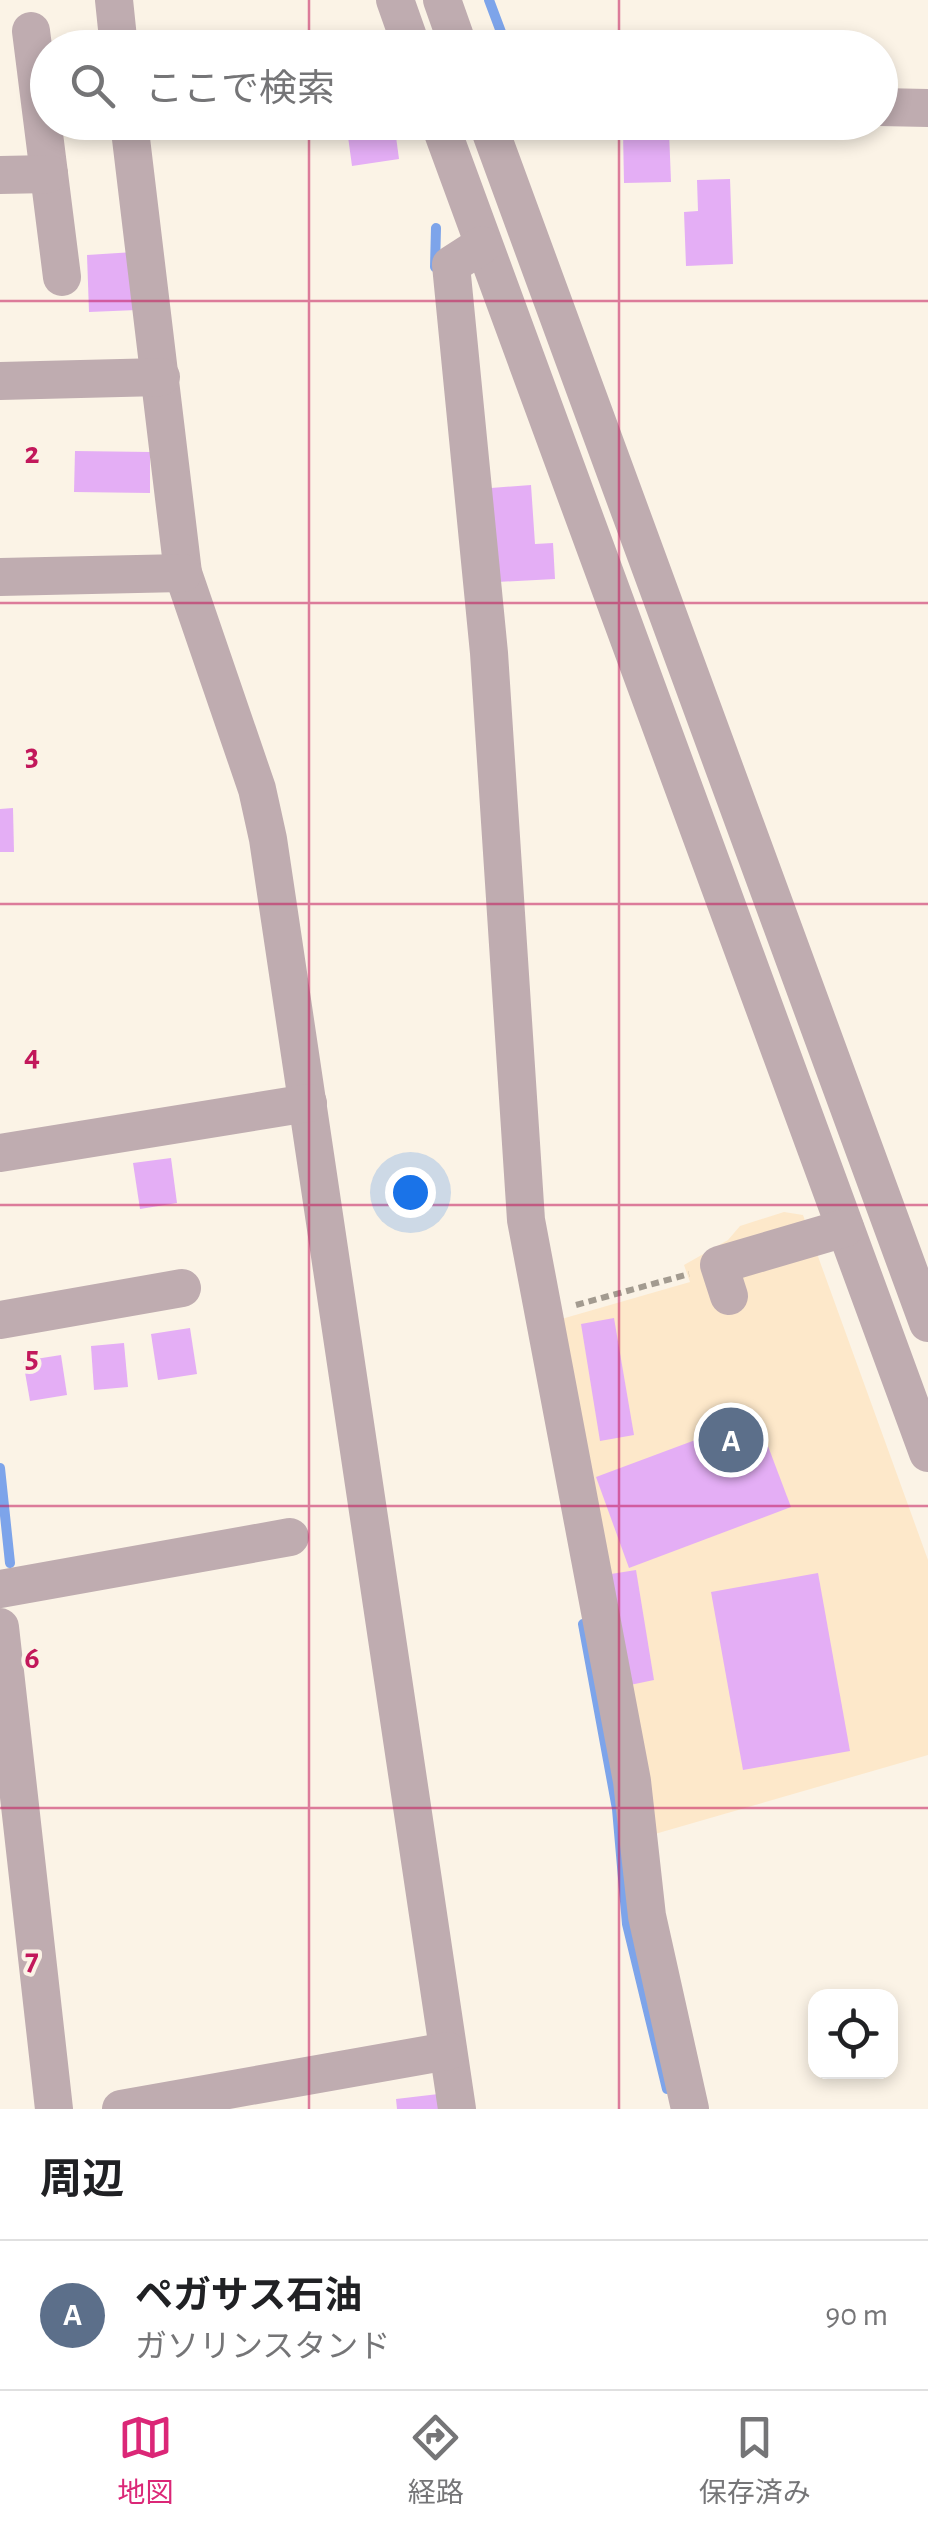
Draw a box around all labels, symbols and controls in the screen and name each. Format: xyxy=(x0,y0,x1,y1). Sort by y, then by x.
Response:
search box xyxy=(30,30,898,140)
icon: search xyxy=(65,58,120,113)
text: ここで検索 xyxy=(145,71,335,109)
text: 2 xyxy=(24,437,40,469)
text: 3 xyxy=(25,739,39,771)
text: 4 xyxy=(24,1040,40,1072)
your location xyxy=(385,1167,436,1218)
text: 5 xyxy=(25,1341,39,1373)
pin: A xyxy=(698,1402,764,1478)
text: 6 xyxy=(24,1642,40,1674)
text: 7 xyxy=(25,1944,39,1976)
map controls xyxy=(808,1989,898,2079)
button: locate xyxy=(808,1989,898,2079)
text: 周辺 xyxy=(40,2159,124,2201)
text: ペガサス石油 xyxy=(135,2278,362,2316)
text: A xyxy=(63,2299,82,2331)
text: 90 m xyxy=(825,2299,888,2331)
text: ガソリンスタンド xyxy=(135,2331,390,2363)
tab: 地図 xyxy=(117,2410,173,2511)
tab: 経路 xyxy=(408,2410,464,2511)
tab: 保存済み xyxy=(699,2410,811,2511)

